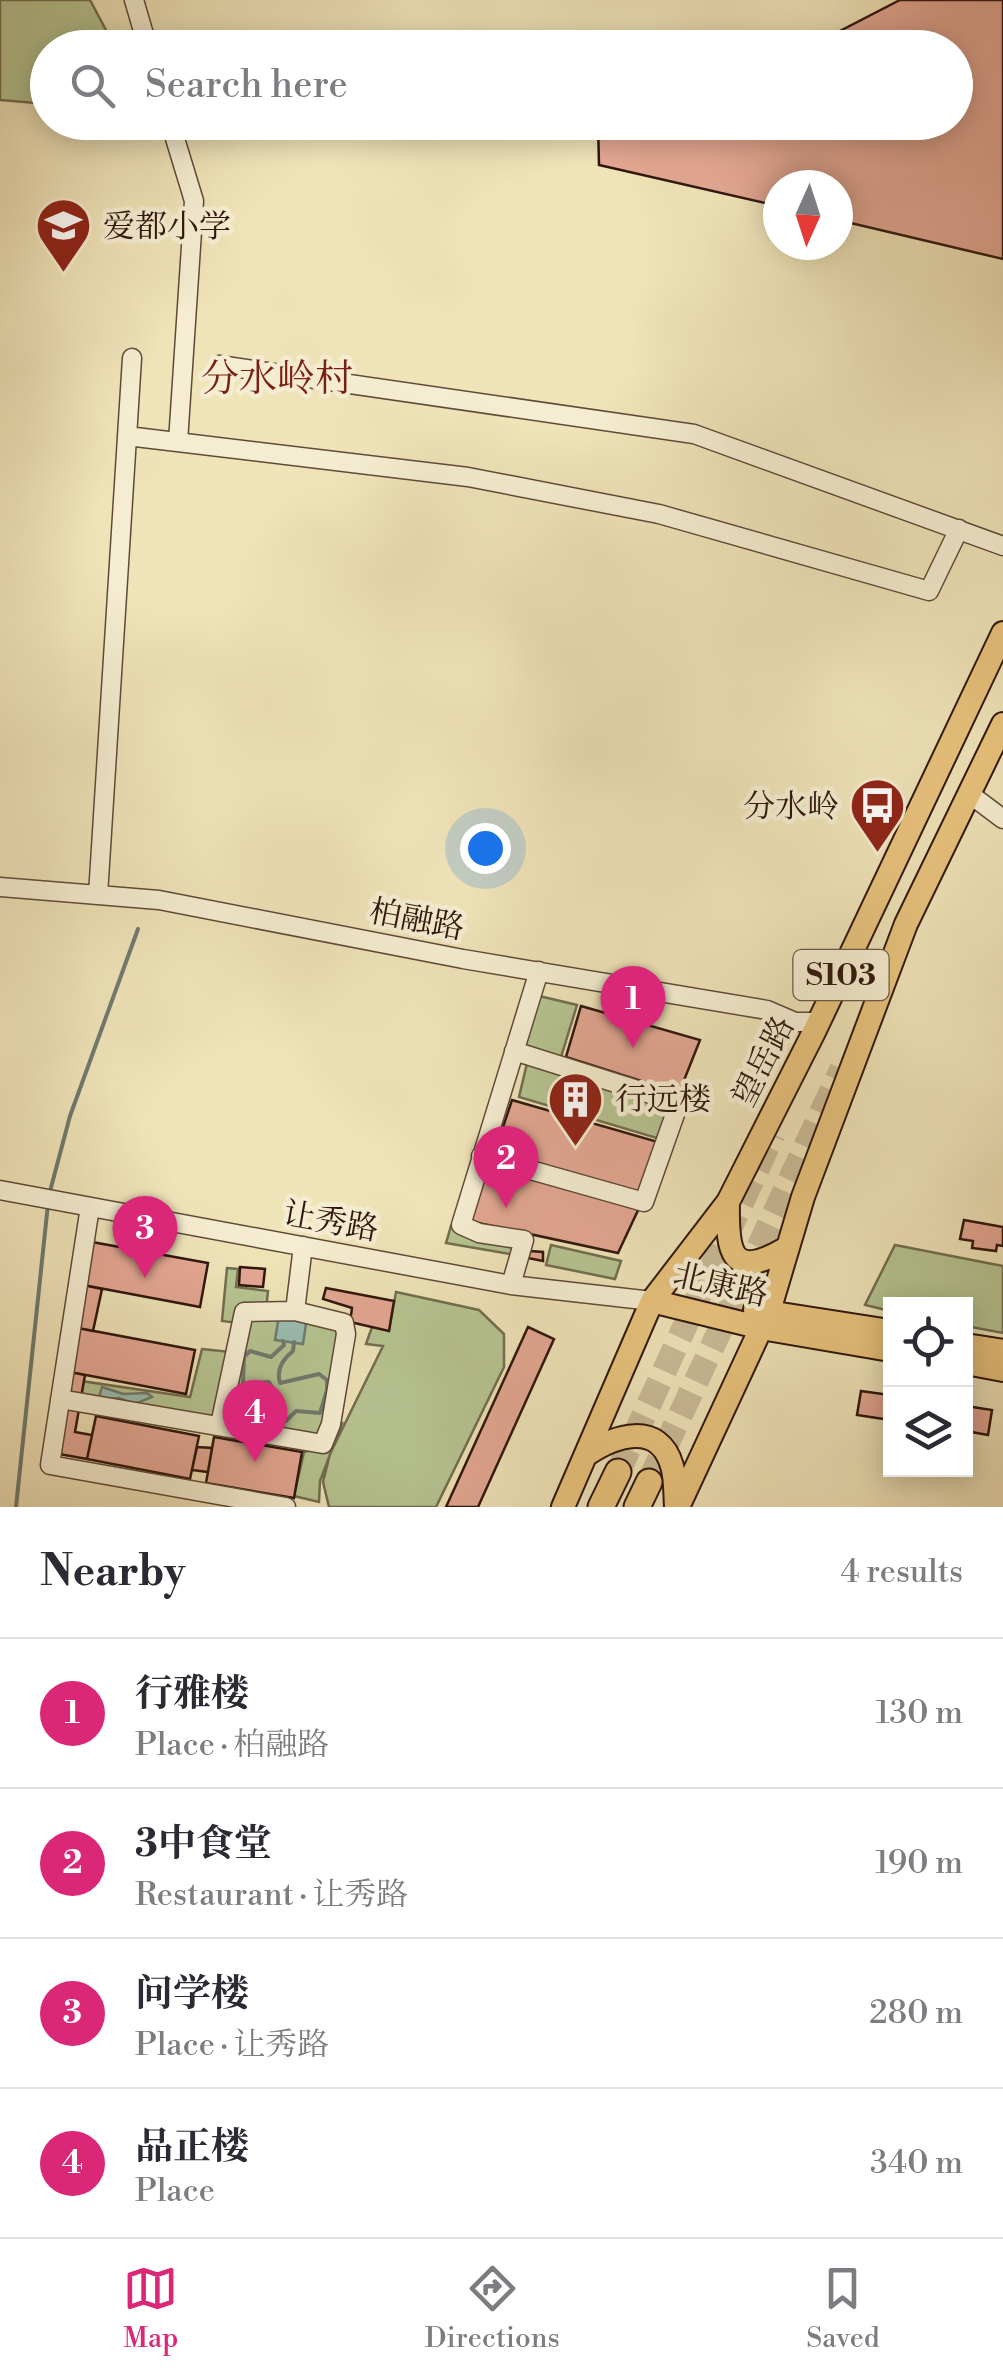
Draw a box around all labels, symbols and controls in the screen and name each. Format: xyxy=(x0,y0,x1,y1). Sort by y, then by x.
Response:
search box xyxy=(30,30,973,140)
icon: search xyxy=(65,58,120,113)
text: Search here xyxy=(145,62,348,109)
north arrow xyxy=(763,170,853,260)
school or university icon: 爱都小学 xyxy=(34,196,94,275)
place label: 爱都小学 xyxy=(103,207,231,247)
district label: 分水岭村 xyxy=(201,356,353,403)
bus stop icon: 分水岭 xyxy=(848,776,908,855)
place label: 分水岭 xyxy=(743,787,839,827)
your location xyxy=(460,823,511,874)
street label: 柏融路 xyxy=(366,891,468,949)
road number: S103 xyxy=(794,950,888,1000)
pin: 1 xyxy=(600,966,666,1048)
street label: 望岳路 xyxy=(724,1010,804,1113)
building icon: 行远楼 xyxy=(546,1069,606,1148)
place label: 行远楼 xyxy=(615,1080,711,1120)
pin: 2 xyxy=(474,1126,538,1208)
street label: 让秀路 xyxy=(280,1194,382,1250)
pin: 3 xyxy=(112,1196,178,1278)
street label: 北康路 xyxy=(669,1255,772,1315)
map controls xyxy=(883,1297,973,1477)
button: locate xyxy=(883,1297,973,1387)
pin: 4 xyxy=(222,1380,288,1462)
button: layers xyxy=(883,1387,973,1477)
text: Nearby xyxy=(40,1546,185,1599)
text: 4 results xyxy=(841,1552,963,1592)
text: 行雅楼 xyxy=(135,1671,249,1718)
text: 1 xyxy=(65,1693,80,1733)
text: 130 m xyxy=(876,1693,963,1733)
text: Place · 柏融路 xyxy=(135,1725,329,1765)
text: 3中食堂 xyxy=(135,1821,272,1868)
text: 2 xyxy=(62,1843,83,1883)
text: 190 m xyxy=(875,1843,963,1883)
text: Restaurant · 让秀路 xyxy=(135,1875,408,1915)
text: 问学楼 xyxy=(135,1971,249,2018)
text: 3 xyxy=(63,1993,82,2033)
text: 280 m xyxy=(869,1993,963,2033)
text: Place · 让秀路 xyxy=(135,2025,329,2065)
text: 品正楼 xyxy=(135,2124,249,2171)
text: 4 xyxy=(62,2143,83,2183)
text: 340 m xyxy=(870,2143,963,2183)
text: Place xyxy=(135,2171,215,2211)
tab: Map xyxy=(123,2261,178,2356)
tab: Directions xyxy=(425,2261,560,2356)
tab: Saved xyxy=(806,2261,880,2356)

